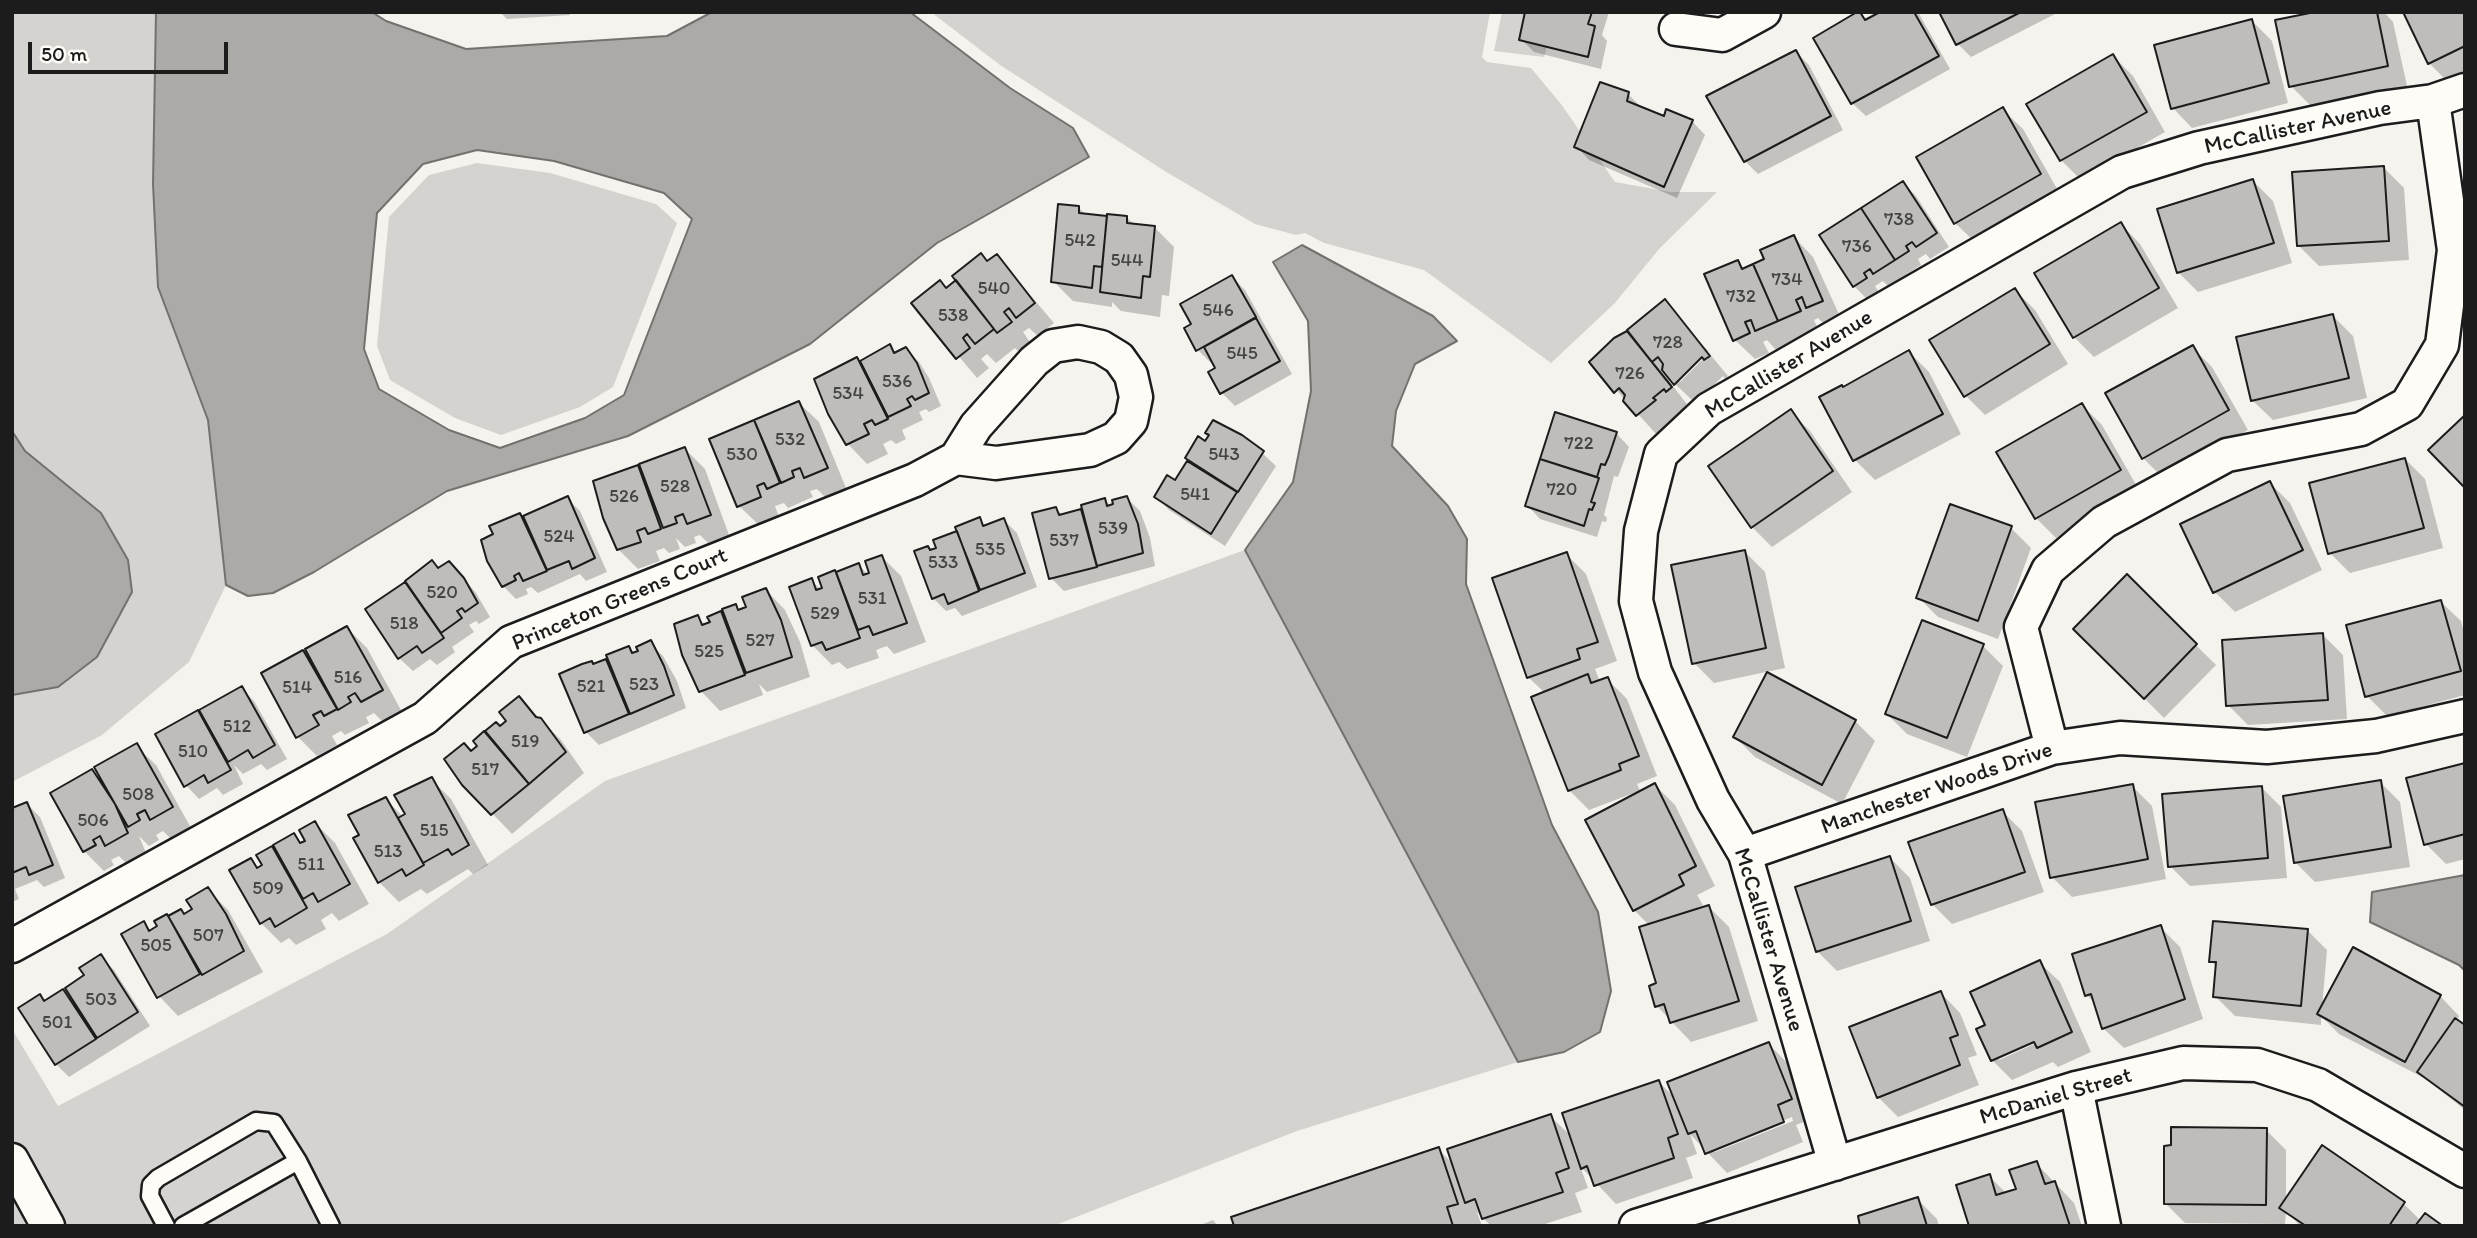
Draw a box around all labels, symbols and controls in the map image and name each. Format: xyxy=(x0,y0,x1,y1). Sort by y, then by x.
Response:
scale bar xyxy=(32,28,231,72)
text: 50 m xyxy=(41,41,87,66)
street label: McCallister Avenue xyxy=(2202,95,2394,161)
house number: 738 xyxy=(1884,209,1914,231)
house number: 542 xyxy=(1064,230,1096,252)
house number: 736 xyxy=(1842,236,1872,258)
house number: 544 xyxy=(1111,250,1143,272)
house number: 734 xyxy=(1771,269,1803,291)
house number: 540 xyxy=(977,278,1011,300)
house number: 732 xyxy=(1726,286,1756,308)
house number: 546 xyxy=(1202,300,1234,322)
street label: McCallister Avenue xyxy=(1700,304,1878,426)
house number: 538 xyxy=(938,305,968,327)
house number: 728 xyxy=(1653,332,1683,354)
house number: 545 xyxy=(1226,343,1258,365)
house number: 726 xyxy=(1615,363,1645,385)
house number: 536 xyxy=(882,371,912,393)
house number: 534 xyxy=(832,383,864,405)
house number: 532 xyxy=(775,429,805,451)
house number: 722 xyxy=(1564,433,1594,455)
house number: 530 xyxy=(726,444,758,466)
house number: 543 xyxy=(1208,444,1240,466)
house number: 528 xyxy=(660,476,690,498)
house number: 720 xyxy=(1546,479,1578,501)
house number: 541 xyxy=(1180,484,1210,506)
house number: 526 xyxy=(609,486,639,508)
house number: 539 xyxy=(1098,518,1128,540)
house number: 524 xyxy=(543,526,575,548)
house number: 537 xyxy=(1049,530,1079,552)
house number: 535 xyxy=(975,539,1005,561)
street label: Princeton Greens Court xyxy=(508,542,732,658)
house number: 533 xyxy=(928,552,958,574)
house number: 520 xyxy=(426,582,458,604)
house number: 531 xyxy=(857,588,887,610)
house number: 529 xyxy=(810,603,840,625)
house number: 518 xyxy=(389,613,419,635)
house number: 527 xyxy=(745,630,775,652)
house number: 525 xyxy=(694,641,724,663)
house number: 516 xyxy=(334,667,362,689)
house number: 523 xyxy=(629,674,659,696)
house number: 521 xyxy=(577,676,605,698)
house number: 514 xyxy=(282,677,312,699)
house number: 512 xyxy=(223,716,251,738)
house number: 519 xyxy=(511,731,539,753)
street label: Manchester Woods Drive xyxy=(1818,736,2056,842)
house number: 510 xyxy=(178,741,208,763)
house number: 517 xyxy=(471,759,499,781)
house number: 508 xyxy=(122,784,154,806)
house number: 506 xyxy=(77,810,109,832)
house number: 515 xyxy=(420,820,448,842)
house number: 513 xyxy=(373,841,403,863)
street label: McCallister Avenue xyxy=(1727,845,1809,1035)
house number: 511 xyxy=(297,854,325,876)
house number: 509 xyxy=(252,878,284,900)
house number: 507 xyxy=(192,925,224,947)
house number: 505 xyxy=(140,935,172,957)
house number: 503 xyxy=(85,989,117,1011)
house number: 501 xyxy=(42,1012,72,1034)
street label: McDaniel Street xyxy=(1977,1062,2135,1132)

